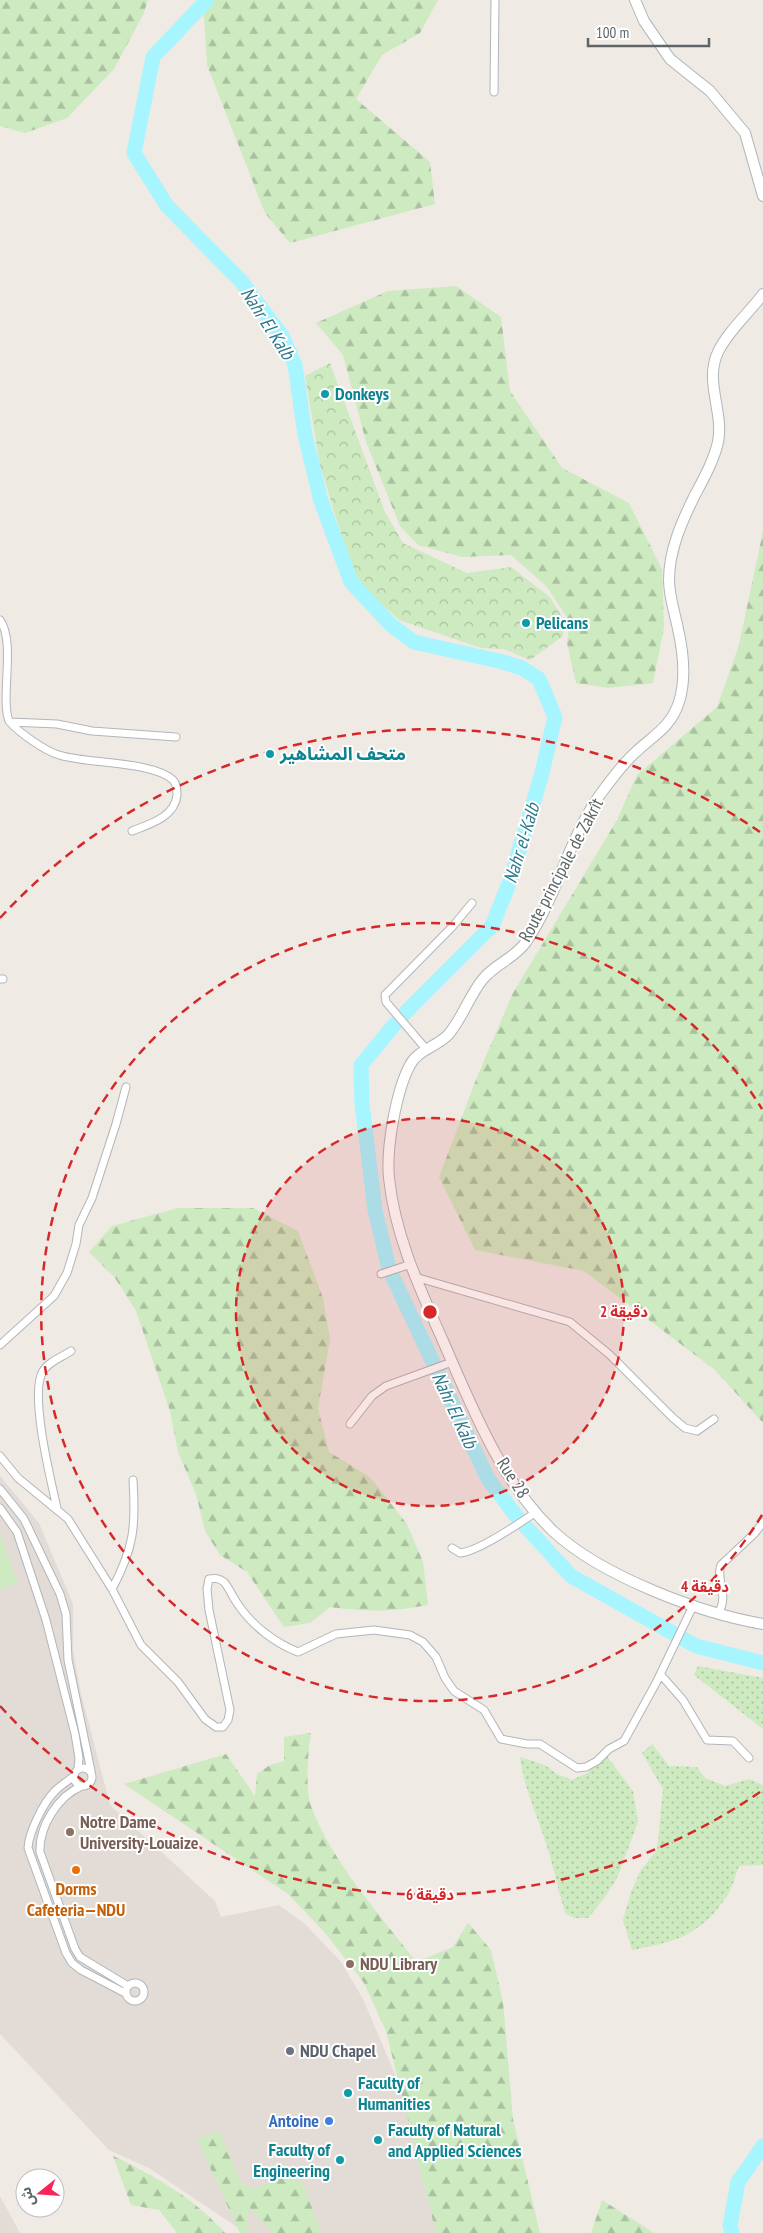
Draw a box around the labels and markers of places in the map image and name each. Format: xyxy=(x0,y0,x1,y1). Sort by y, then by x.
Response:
place label: Donkeys xyxy=(335,382,389,405)
marker: Donkeys xyxy=(319,388,331,400)
place label: Pelicans xyxy=(536,611,588,634)
marker: Pelicans xyxy=(520,617,532,629)
place label: متحف المشاهير xyxy=(279,742,406,765)
marker: متحف المشاهير xyxy=(264,748,276,760)
centre of rings xyxy=(421,1303,439,1321)
place label: Notre Dame University-Louaize xyxy=(80,1810,199,1854)
marker: Notre Dame University-Louaize xyxy=(64,1826,76,1838)
marker: Dorms Cafeteria—NDU xyxy=(70,1864,82,1876)
place label: Dorms Cafeteria—NDU xyxy=(27,1877,125,1921)
place label: NDU Library xyxy=(360,1952,438,1975)
marker: NDU Library xyxy=(344,1958,356,1970)
place label: NDU Chapel xyxy=(300,2039,377,2062)
marker: NDU Chapel xyxy=(284,2045,296,2057)
place label: Faculty of Humanities xyxy=(358,2071,430,2115)
marker: Faculty of Humanities xyxy=(342,2087,354,2099)
place label: Antoine xyxy=(268,2109,319,2132)
marker: Antoine xyxy=(323,2115,335,2127)
place label: Faculty of Natural and Applied Sciences xyxy=(388,2118,522,2162)
marker: Faculty of Natural and Applied Sciences xyxy=(372,2134,384,2146)
place label: Faculty of Engineering xyxy=(253,2138,331,2182)
marker: Faculty of Engineering xyxy=(334,2154,346,2166)

